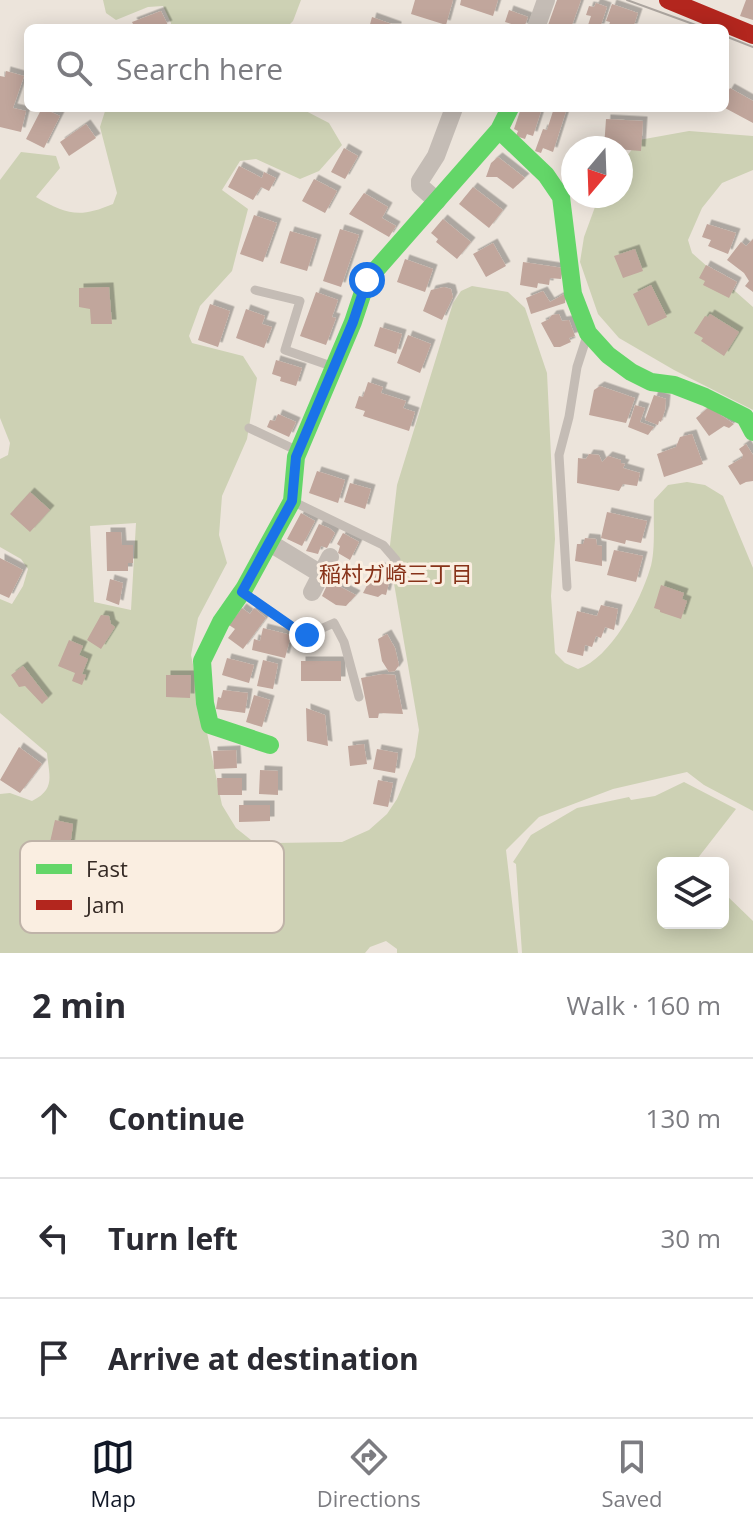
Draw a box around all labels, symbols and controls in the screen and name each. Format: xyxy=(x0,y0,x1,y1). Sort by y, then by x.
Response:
search box xyxy=(24,24,729,112)
icon: search xyxy=(52,46,96,90)
text: Search here xyxy=(116,48,283,89)
north arrow xyxy=(561,136,633,208)
route start xyxy=(349,262,385,298)
district label: 稲村ガ崎三丁目 xyxy=(319,558,473,588)
route end xyxy=(289,617,325,653)
legend xyxy=(20,841,284,933)
text: Fast xyxy=(86,853,128,883)
map controls xyxy=(657,857,729,929)
button: layers xyxy=(657,857,729,929)
text: Jam xyxy=(84,889,125,919)
text: 2 min xyxy=(32,982,126,1028)
text: Walk · 160 m xyxy=(567,987,721,1023)
icon: ahead xyxy=(32,1096,76,1140)
text: Continue xyxy=(108,1098,245,1139)
text: 130 m xyxy=(646,1100,721,1136)
icon: left xyxy=(32,1216,76,1260)
text: Turn left xyxy=(108,1218,238,1259)
text: 30 m xyxy=(660,1220,721,1256)
icon: arrive xyxy=(32,1336,76,1380)
text: Arrive at destination xyxy=(108,1338,419,1379)
tab: Map xyxy=(90,1435,136,1513)
tab: Directions xyxy=(317,1435,421,1513)
tab: Saved xyxy=(601,1435,663,1513)

